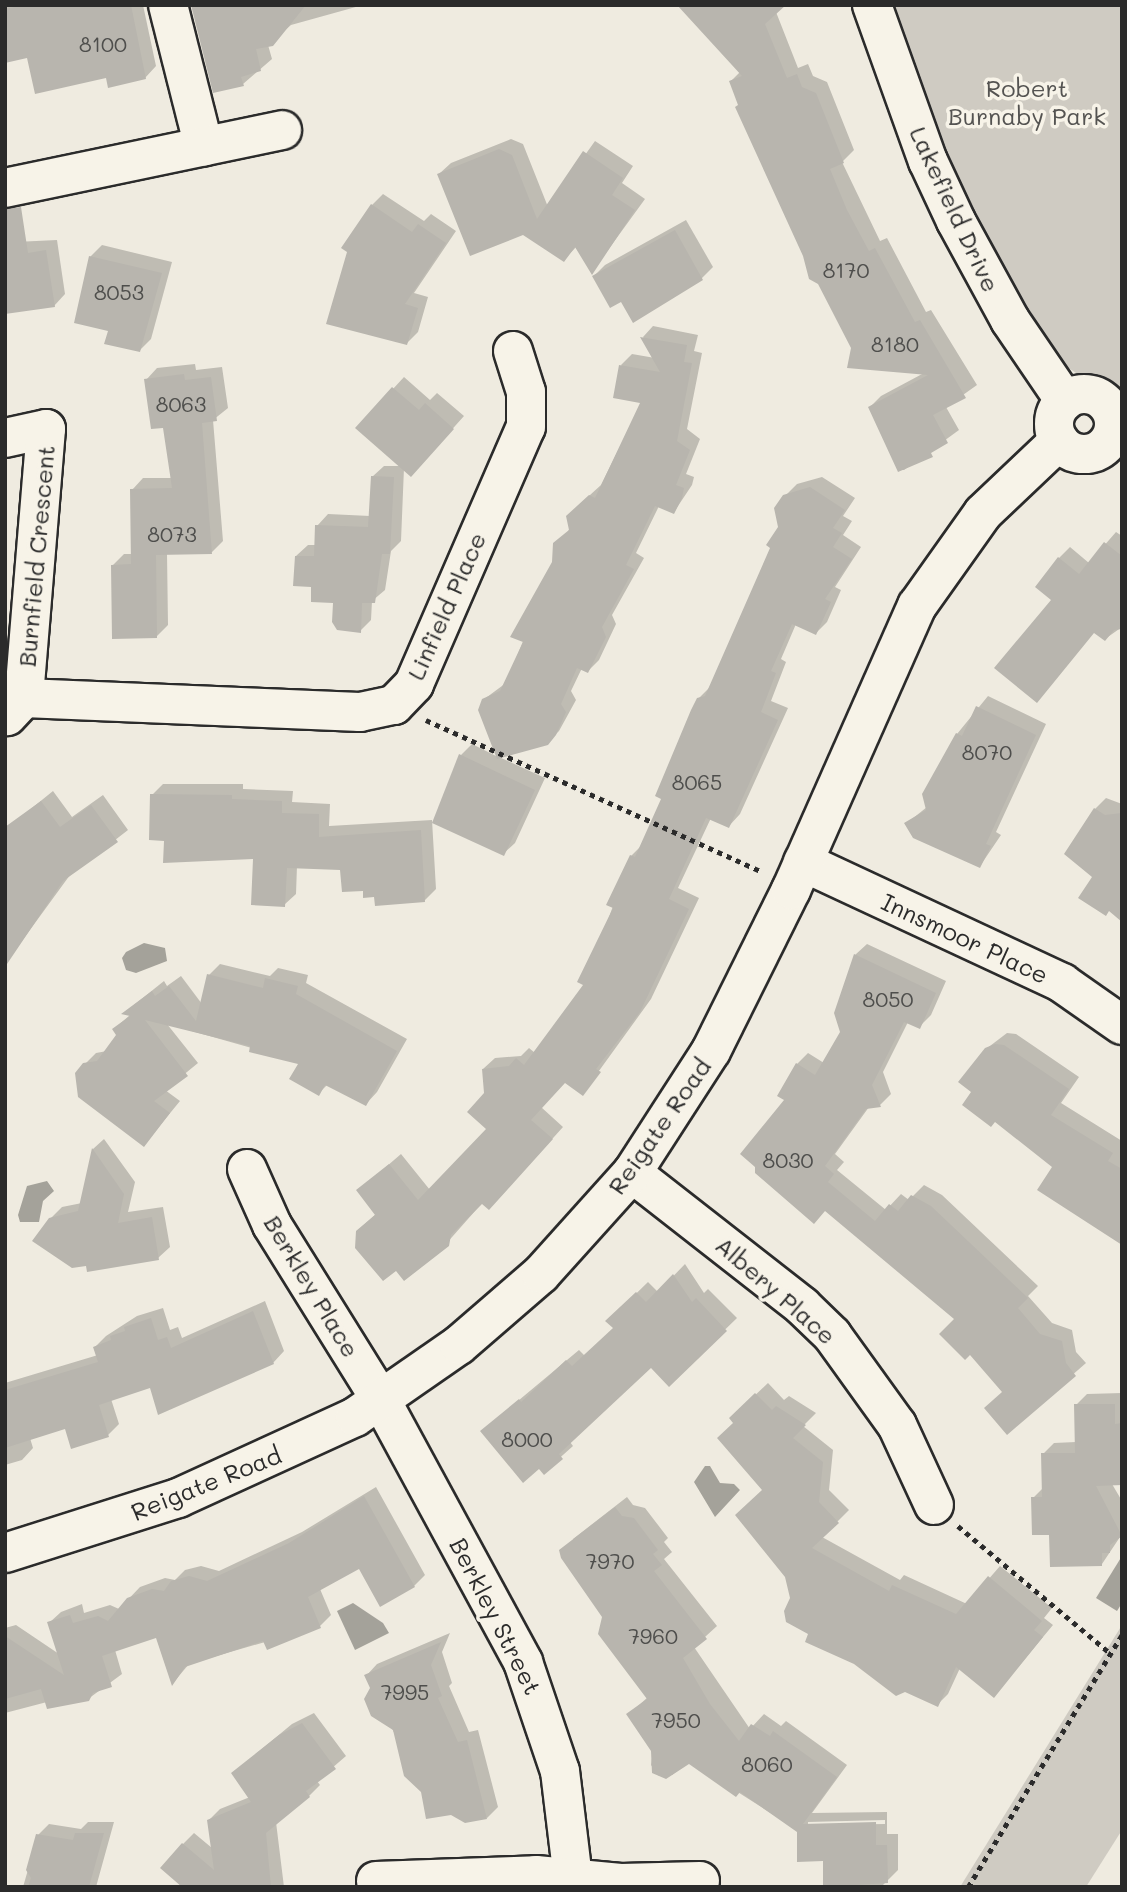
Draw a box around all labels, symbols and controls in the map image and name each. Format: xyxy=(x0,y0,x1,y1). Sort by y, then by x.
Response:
house number: 8100 xyxy=(79,31,127,57)
park label: Robert Burnaby Park xyxy=(948,74,1106,130)
street label: Lakefield Drive xyxy=(904,122,1006,296)
house number: 8170 xyxy=(823,257,869,283)
house number: 8053 xyxy=(94,279,144,305)
house number: 8180 xyxy=(871,331,919,357)
house number: 8063 xyxy=(156,391,206,417)
street label: Burnfield Crescent xyxy=(12,444,60,668)
house number: 8073 xyxy=(147,521,197,547)
street label: Linfield Place xyxy=(401,528,491,684)
house number: 8070 xyxy=(962,739,1012,765)
house number: 8065 xyxy=(672,769,722,795)
street label: Innsmoor Place xyxy=(877,887,1053,989)
house number: 8050 xyxy=(863,986,913,1012)
street label: Reigate Road xyxy=(602,1052,716,1200)
house number: 8030 xyxy=(763,1147,813,1173)
street label: Berkley Place xyxy=(258,1210,366,1362)
street label: Albery Place xyxy=(710,1230,842,1350)
house number: 8000 xyxy=(501,1426,553,1452)
street label: Reigate Road xyxy=(127,1440,285,1526)
street label: Berkley Street xyxy=(444,1533,548,1699)
house number: 7970 xyxy=(586,1548,634,1574)
house number: 7960 xyxy=(628,1623,678,1649)
house number: 7995 xyxy=(381,1679,429,1705)
house number: 7950 xyxy=(651,1707,701,1733)
house number: 8060 xyxy=(741,1751,793,1777)

